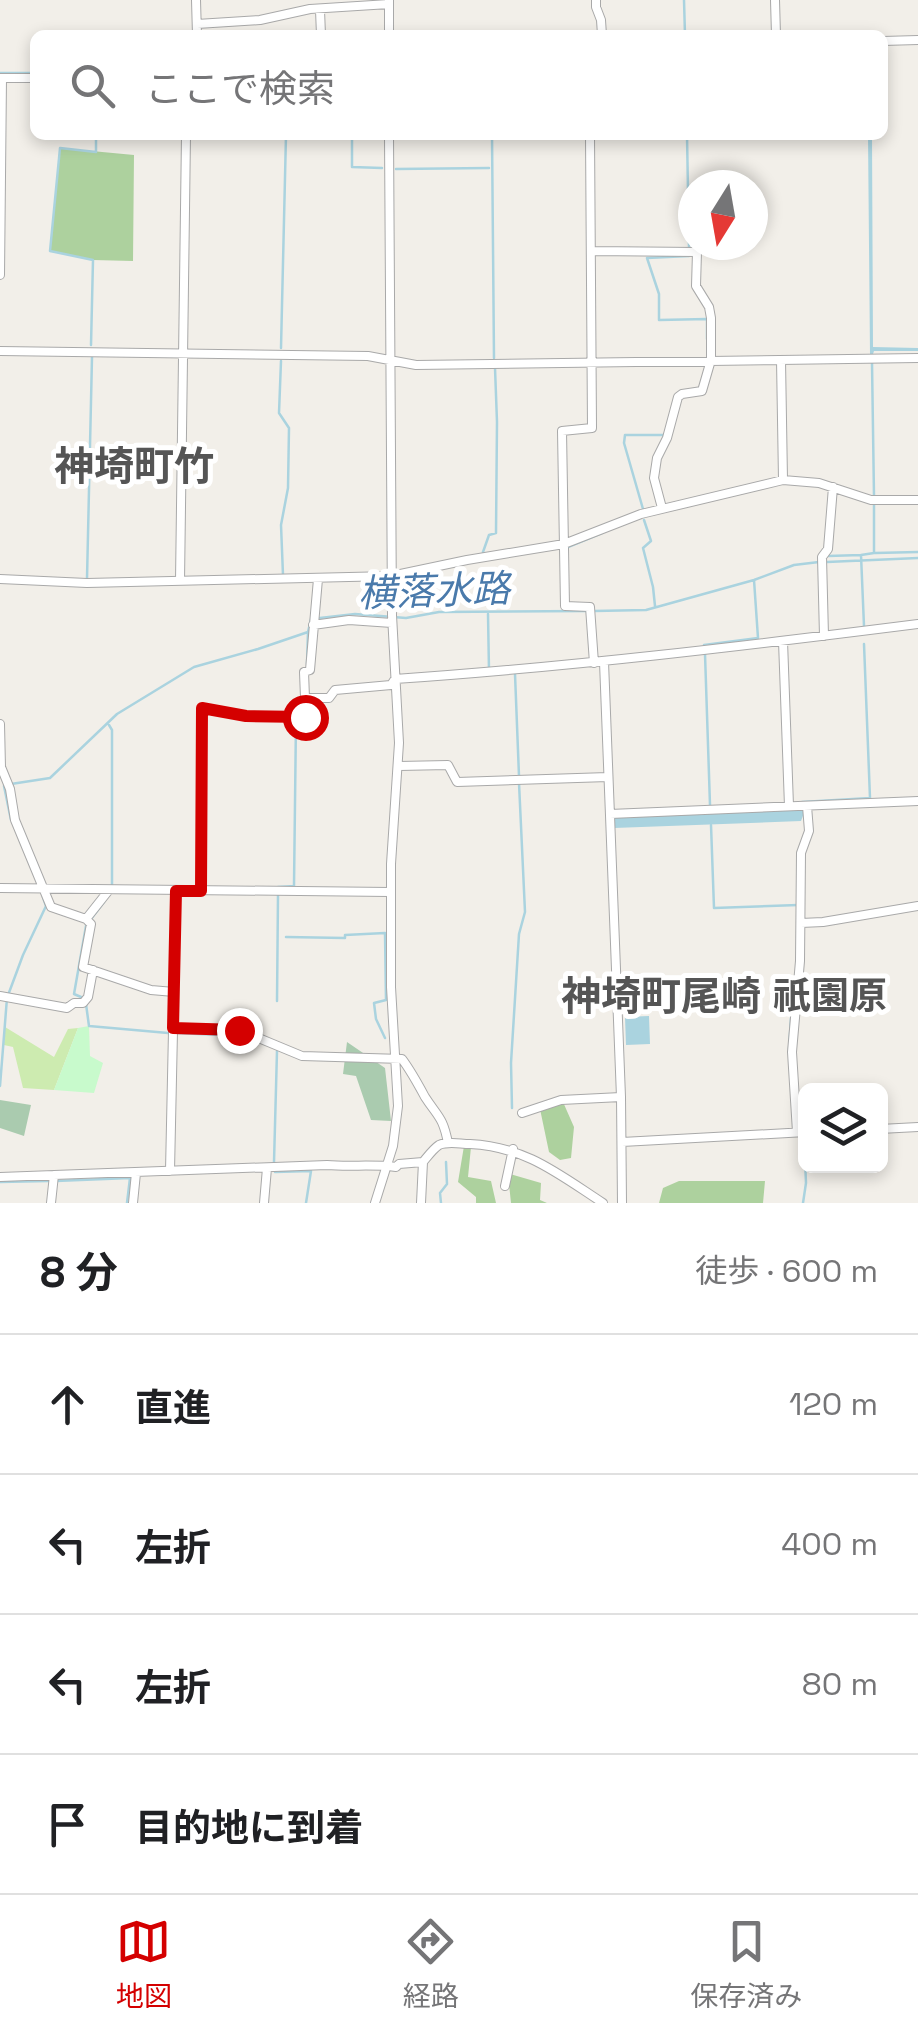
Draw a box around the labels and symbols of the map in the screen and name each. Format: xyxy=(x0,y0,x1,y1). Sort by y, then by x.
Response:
north arrow xyxy=(678,170,768,260)
district label: 神埼町竹 xyxy=(54,441,214,492)
water label: 横落水路 xyxy=(357,564,514,618)
route start xyxy=(283,695,329,741)
district label: 神埼町尾崎 xyxy=(561,971,761,1022)
district label: 祇園原 xyxy=(773,972,887,1020)
route end xyxy=(217,1008,263,1054)

